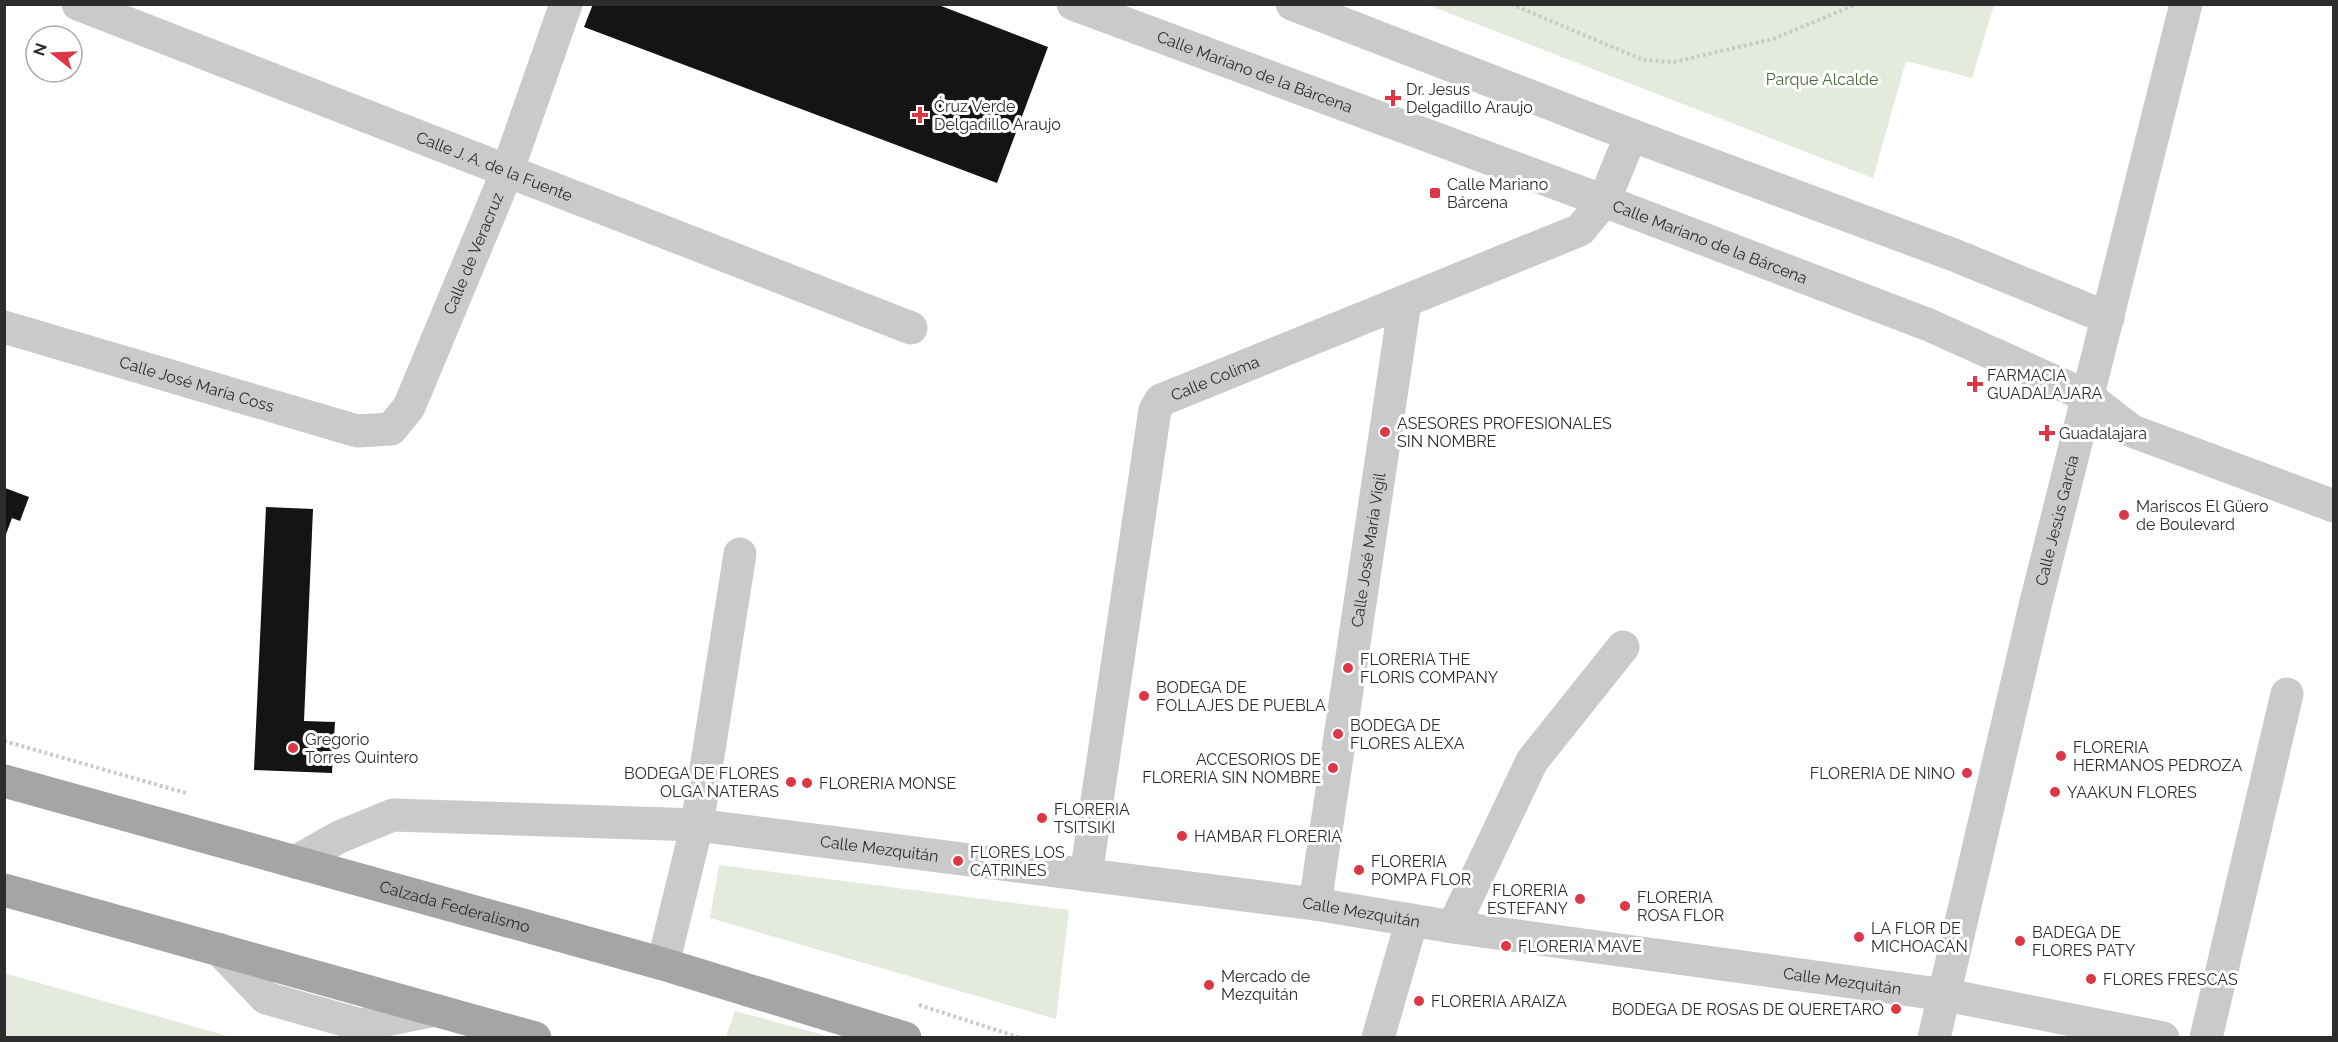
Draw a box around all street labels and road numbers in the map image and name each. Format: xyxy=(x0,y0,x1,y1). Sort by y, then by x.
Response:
street label: Calle Mariano de la Bárcena xyxy=(1154,27,1355,117)
street label: Calle J. A. de la Fuente xyxy=(414,128,575,205)
street label: Calle de Veracruz xyxy=(440,190,507,317)
street label: Calle Mariano de la Bárcena xyxy=(1610,196,1810,288)
street label: Calle José María Coss xyxy=(117,352,277,416)
street label: Calle Colima xyxy=(1168,352,1262,405)
street label: Calle Jesús García xyxy=(2031,453,2083,588)
street label: Calle José María Vigil xyxy=(1347,471,1389,629)
street label: Calle Mezquitán xyxy=(819,832,940,866)
street label: Calzada Federalismo xyxy=(377,877,532,937)
street label: Calle Mezquitán xyxy=(1301,893,1422,931)
street label: Calle Mezquitán xyxy=(1782,964,1903,999)

